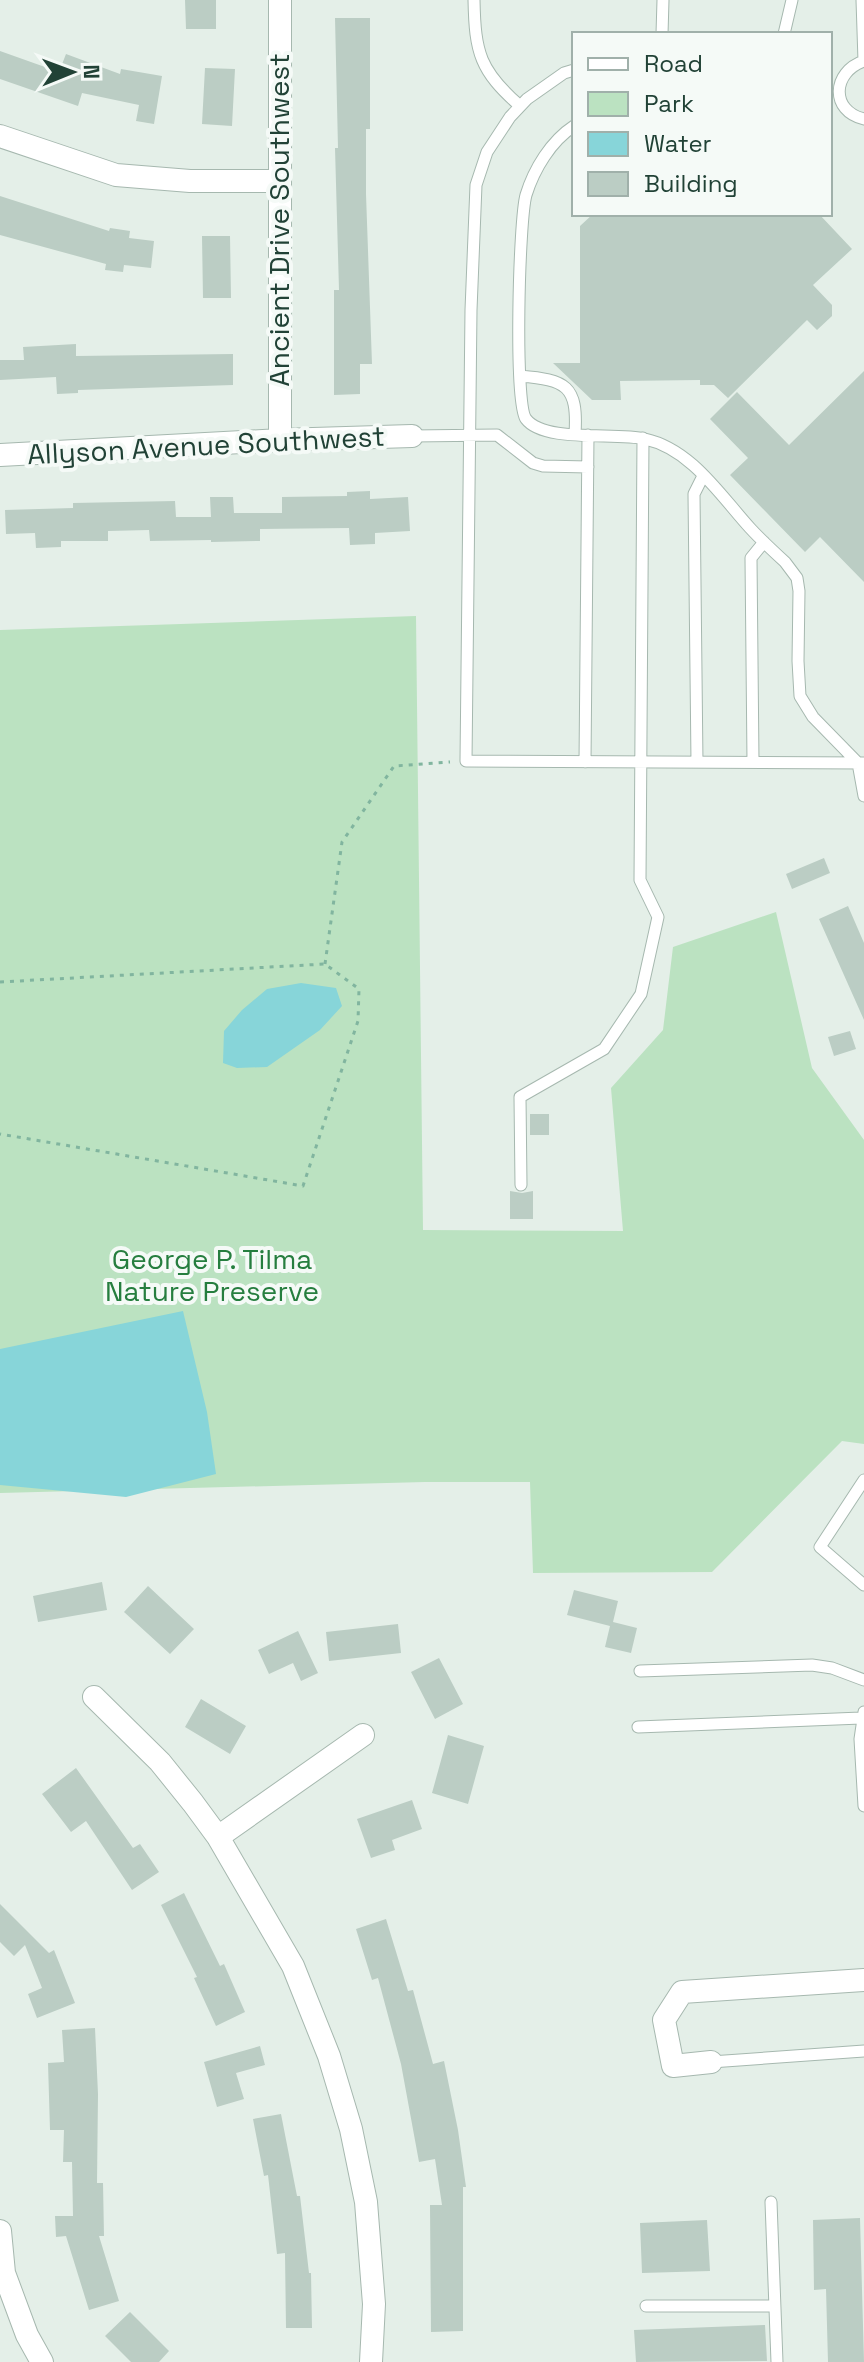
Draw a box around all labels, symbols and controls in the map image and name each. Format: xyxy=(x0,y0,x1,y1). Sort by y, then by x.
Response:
north arrow xyxy=(32,32,112,112)
legend xyxy=(572,32,832,216)
text: Road xyxy=(644,48,703,79)
street label: Ancient Drive Southwest xyxy=(261,53,297,387)
text: N xyxy=(78,64,106,79)
text: Park xyxy=(644,88,694,119)
text: Water xyxy=(644,128,712,159)
text: Building xyxy=(644,168,738,199)
street label: Allyson Avenue Southwest xyxy=(26,418,386,472)
park label: George P. Tilma Nature Preserve xyxy=(105,1241,319,1309)

